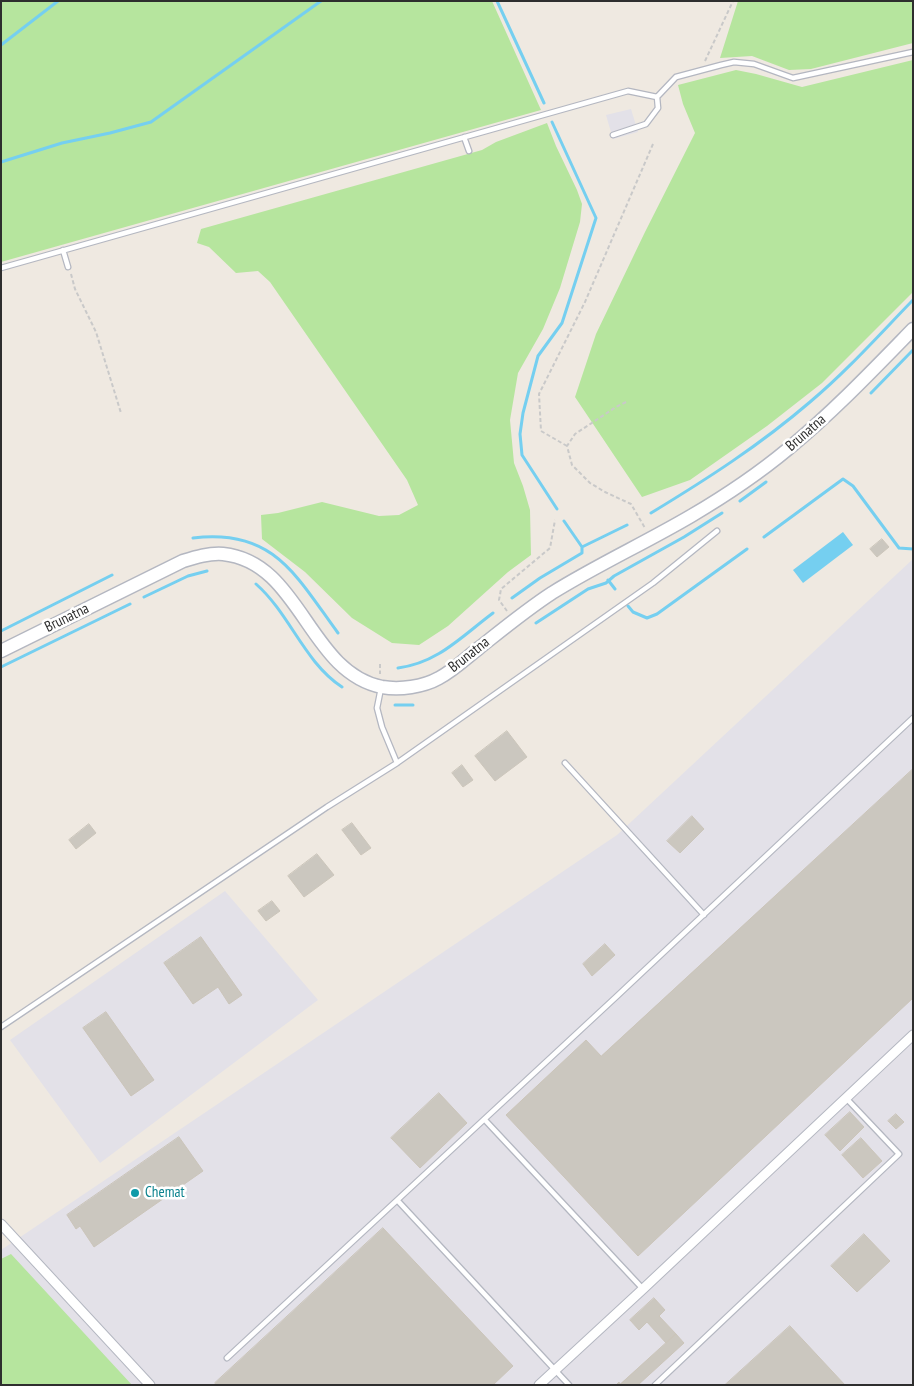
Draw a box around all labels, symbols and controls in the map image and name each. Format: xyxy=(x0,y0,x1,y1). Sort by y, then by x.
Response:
street label: Brunatna xyxy=(782,411,830,455)
street label: Brunatna xyxy=(42,600,92,636)
street label: Brunatna xyxy=(445,633,493,677)
place label: Chemat xyxy=(145,1184,185,1202)
marker: Chemat xyxy=(129,1187,141,1199)

